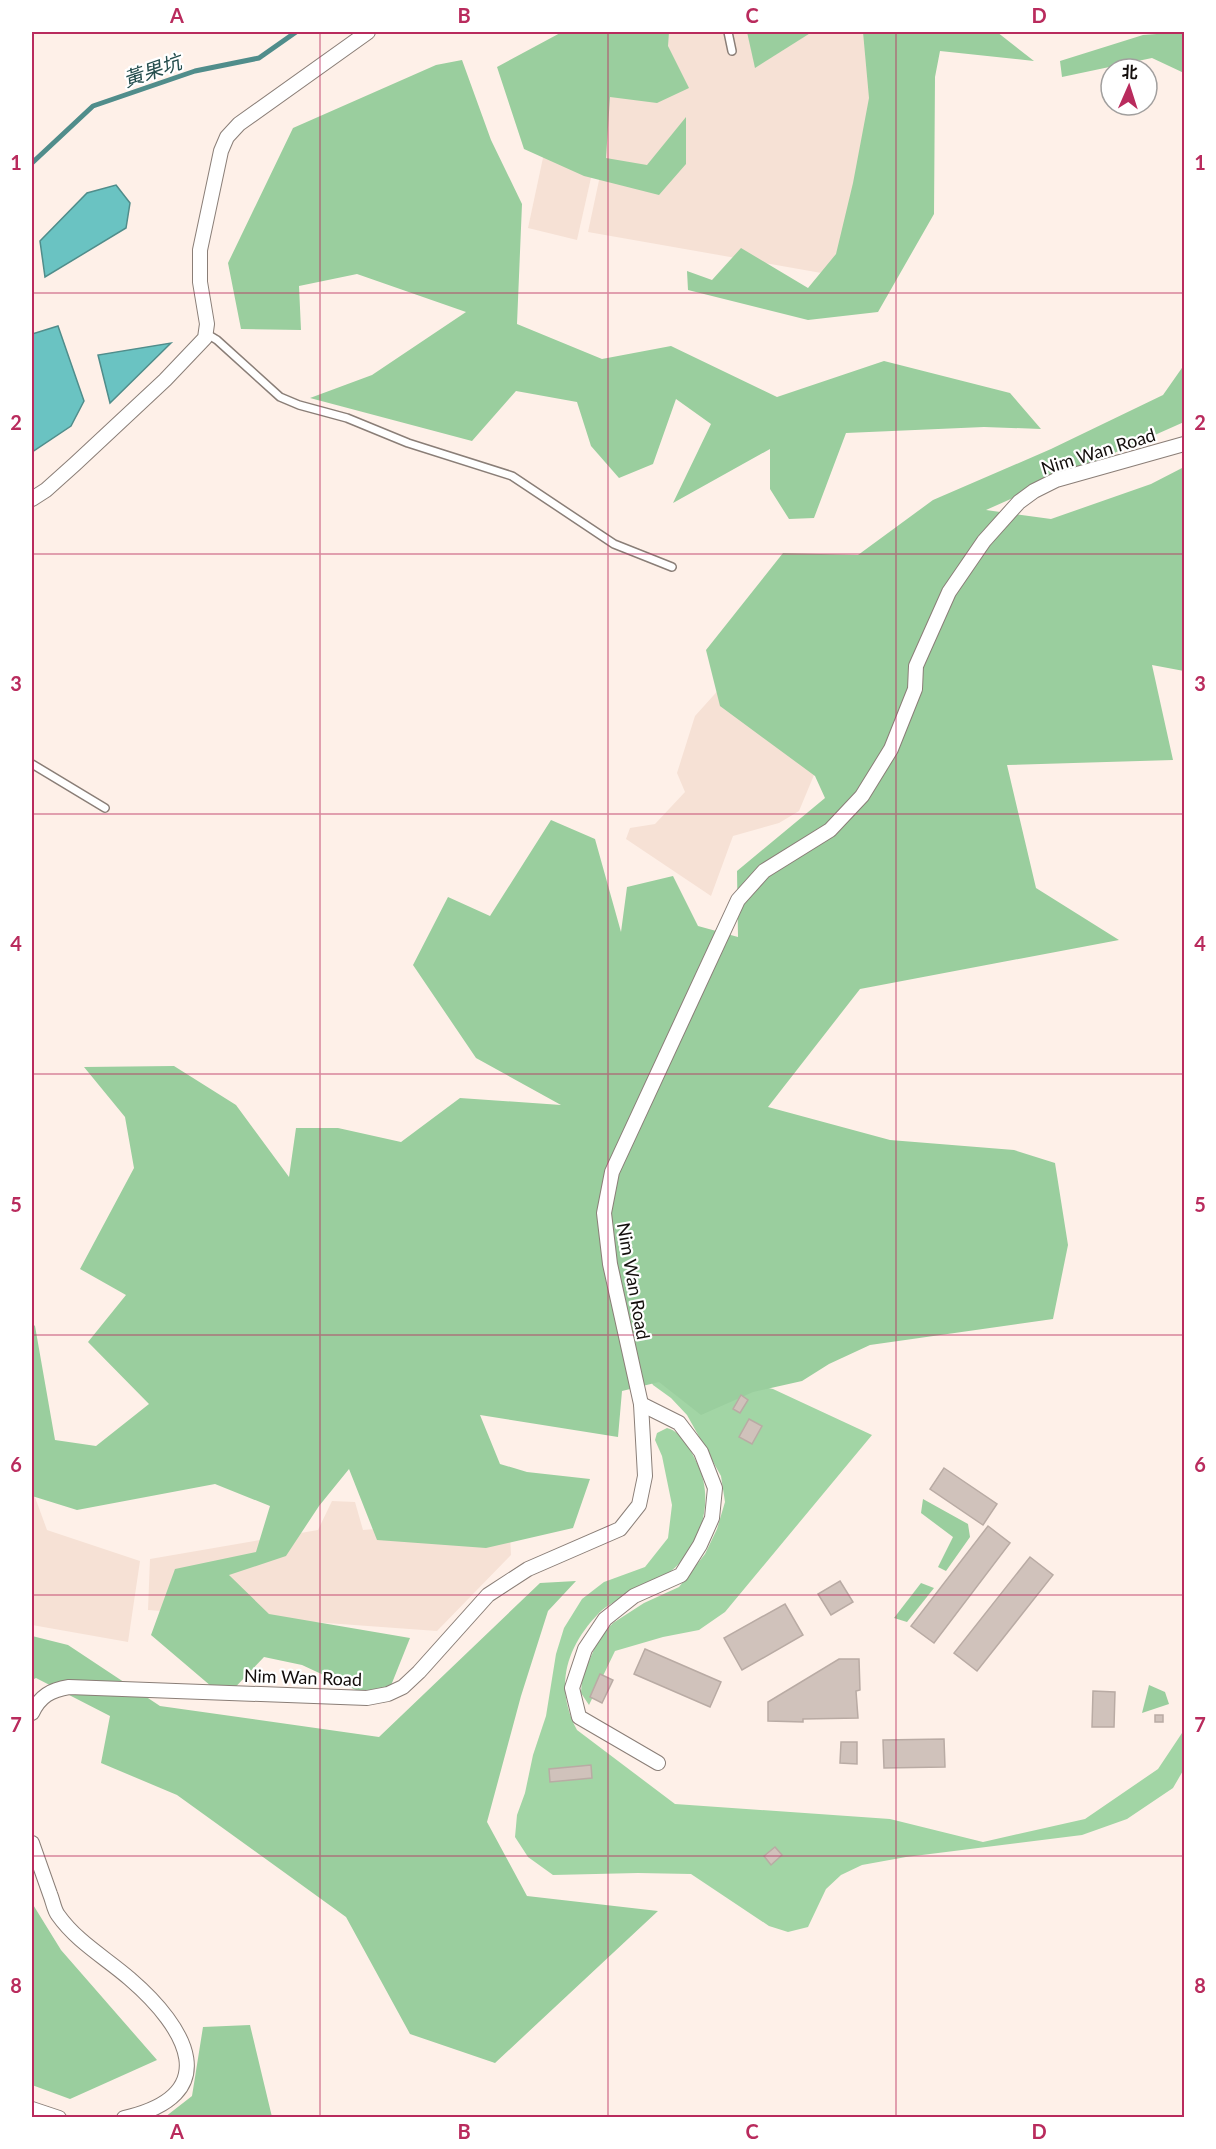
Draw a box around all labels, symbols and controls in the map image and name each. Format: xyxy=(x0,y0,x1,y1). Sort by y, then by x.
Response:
text: A xyxy=(169,3,184,27)
text: B xyxy=(457,3,471,27)
text: C xyxy=(745,3,759,27)
text: D xyxy=(1031,3,1047,27)
water label: 黃果坑 xyxy=(120,48,187,91)
north arrow xyxy=(1099,57,1159,117)
text: 北 xyxy=(1121,62,1138,81)
text: 1 xyxy=(10,150,22,174)
text: 1 xyxy=(1194,150,1206,174)
text: 2 xyxy=(10,410,22,434)
text: 2 xyxy=(1194,410,1206,434)
street label: Nim Wan Road xyxy=(1038,423,1158,479)
text: 3 xyxy=(10,671,22,695)
text: 3 xyxy=(1194,671,1206,695)
text: 4 xyxy=(10,931,22,955)
text: 4 xyxy=(1194,931,1206,955)
text: 5 xyxy=(10,1192,22,1216)
text: 5 xyxy=(1194,1192,1206,1216)
street label: Nim Wan Road xyxy=(613,1221,655,1341)
text: 6 xyxy=(10,1452,22,1476)
text: 6 xyxy=(1194,1452,1206,1476)
street label: Nim Wan Road xyxy=(244,1664,362,1690)
text: 7 xyxy=(10,1712,22,1736)
text: 7 xyxy=(1194,1712,1206,1736)
text: 8 xyxy=(10,1973,22,1997)
text: 8 xyxy=(1194,1973,1206,1997)
text: A xyxy=(169,2119,184,2143)
text: B xyxy=(457,2119,471,2143)
text: C xyxy=(745,2119,759,2143)
text: D xyxy=(1031,2119,1047,2143)

